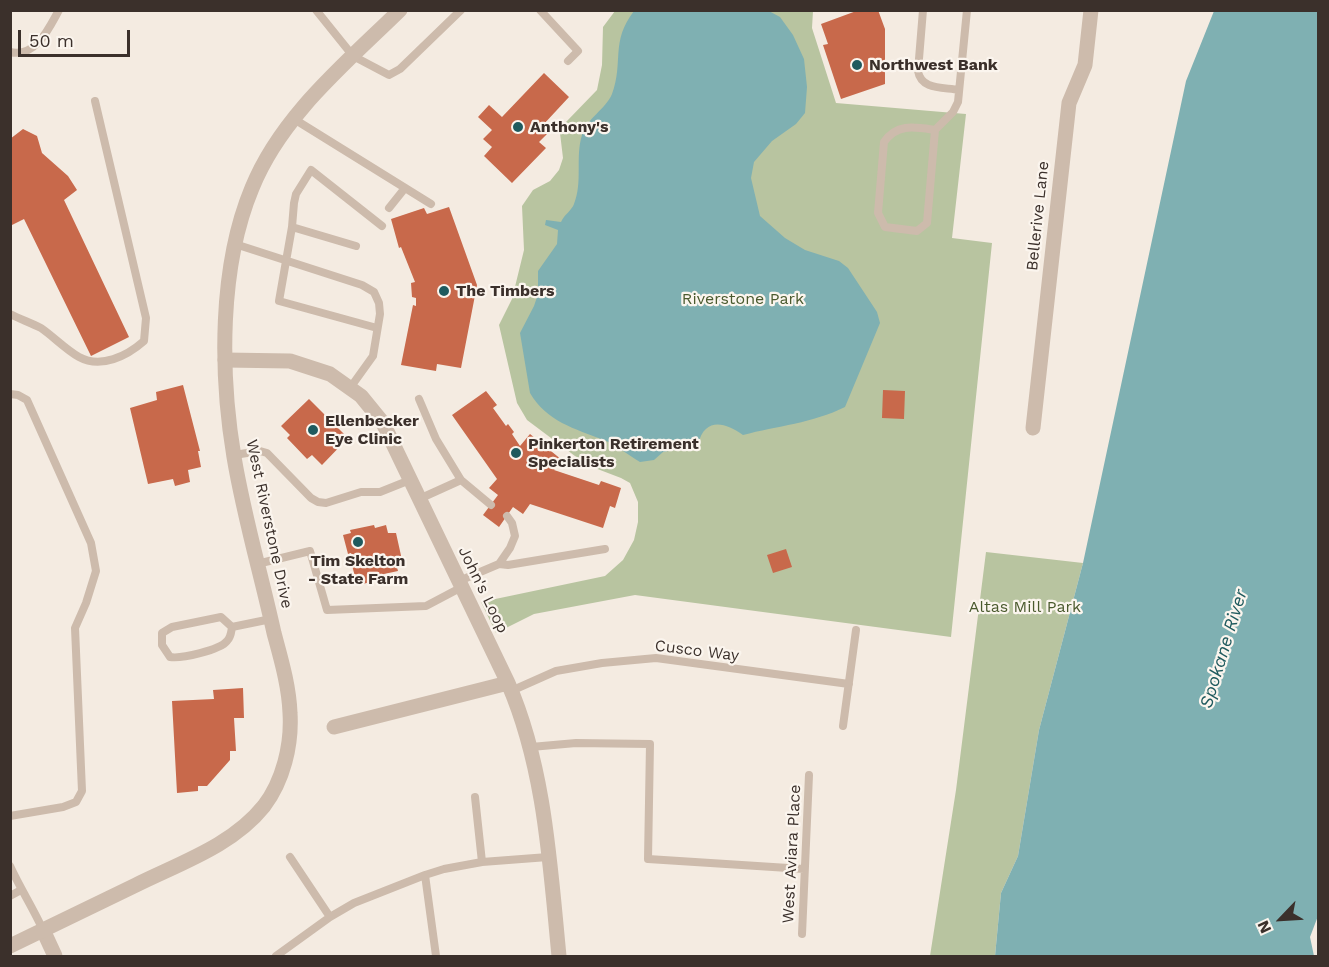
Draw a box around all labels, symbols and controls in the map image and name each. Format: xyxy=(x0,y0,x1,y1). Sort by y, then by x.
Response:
scale bar xyxy=(21,18,134,56)
text: 50 m xyxy=(29,30,74,51)
place label: Northwest Bank xyxy=(869,55,998,75)
marker: Northwest Bank xyxy=(850,58,864,72)
place label: Anthony's xyxy=(530,117,608,137)
marker: Anthony's xyxy=(511,120,525,134)
street label: Bellerive Lane xyxy=(1023,160,1053,272)
place label: The Timbers xyxy=(456,281,555,301)
marker: The Timbers xyxy=(437,284,451,298)
park label: Riverstone Park xyxy=(682,289,804,309)
place label: Ellenbecker Eye Clinic xyxy=(325,411,419,449)
marker: Ellenbecker Eye Clinic xyxy=(306,423,320,437)
place label: Pinkerton Retirement Specialists xyxy=(528,434,699,472)
street label: West Riverstone Drive xyxy=(242,438,296,610)
marker: Pinkerton Retirement Specialists xyxy=(509,446,523,460)
marker: Tim Skelton - State Farm xyxy=(351,535,365,549)
street label: John's Loop xyxy=(454,544,512,636)
place label: Tim Skelton - State Farm xyxy=(308,551,408,589)
water label: Spokane River xyxy=(1196,587,1252,711)
park label: Altas Mill Park xyxy=(969,597,1081,617)
street label: Cusco Way xyxy=(654,636,740,666)
street label: West Aviara Place xyxy=(779,784,805,924)
north arrow xyxy=(1251,889,1311,949)
text: N xyxy=(1253,917,1275,936)

